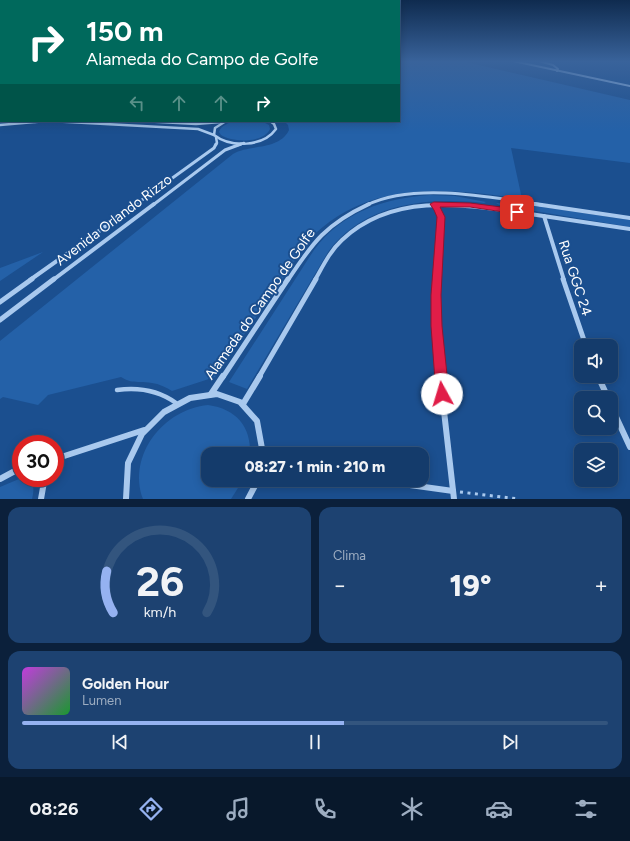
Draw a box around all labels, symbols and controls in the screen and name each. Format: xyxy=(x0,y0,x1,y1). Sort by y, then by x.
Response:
text: 150 m xyxy=(86,14,163,48)
icon: right xyxy=(20,16,72,68)
text: Alameda do Campo de Golfe xyxy=(86,48,318,70)
icon: left xyxy=(126,92,148,114)
icon: ahead xyxy=(168,92,190,114)
icon: ahead xyxy=(210,92,232,114)
icon: right xyxy=(252,92,274,114)
street label: Avenida Orlando Rizzo xyxy=(52,171,176,269)
pin xyxy=(500,195,534,229)
icon: arrive xyxy=(506,201,528,223)
street label: Alameda do Campo de Golfe xyxy=(201,225,319,383)
street label: Rua GGC 24 xyxy=(555,238,595,318)
map controls xyxy=(574,339,618,487)
button: sound xyxy=(574,339,618,383)
position arrow xyxy=(421,373,463,415)
button: search xyxy=(574,391,618,435)
speed limit sign: 30 xyxy=(12,435,64,487)
button: layers xyxy=(574,443,618,487)
text: 08:27 · 1 min · 210 m xyxy=(245,458,385,476)
text: Clima xyxy=(333,548,366,563)
text: 26 xyxy=(135,556,184,606)
text: 19° xyxy=(450,567,491,604)
text: − xyxy=(333,572,347,599)
text: + xyxy=(594,572,608,599)
text: km/h xyxy=(143,603,176,621)
text: Golden Hour xyxy=(82,675,169,693)
text: Lumen xyxy=(82,693,121,708)
icon: previous xyxy=(109,731,131,753)
icon: pause xyxy=(304,731,326,753)
icon: next xyxy=(499,731,521,753)
icon: directions xyxy=(137,795,165,823)
icon: music xyxy=(224,795,252,823)
icon: phone xyxy=(311,795,339,823)
icon: climate xyxy=(398,795,426,823)
icon: car xyxy=(485,795,513,823)
icon: filters xyxy=(572,795,600,823)
text: 08:26 xyxy=(30,798,78,820)

